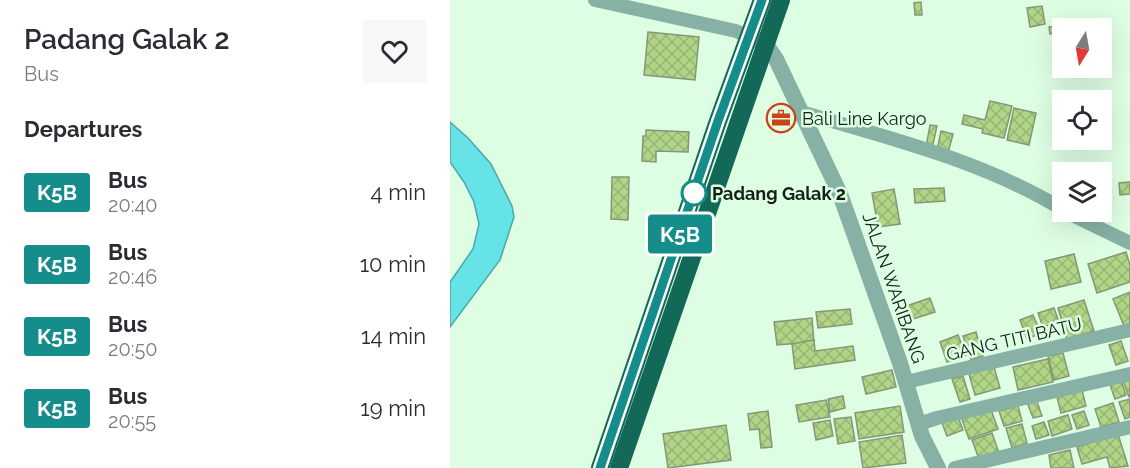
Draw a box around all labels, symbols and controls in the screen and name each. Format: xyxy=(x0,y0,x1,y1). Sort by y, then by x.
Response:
north arrow xyxy=(1052,18,1112,78)
map controls xyxy=(1052,18,1112,222)
button: heart xyxy=(363,20,426,83)
text: Padang Galak 2 xyxy=(24,23,230,56)
text: Bus xyxy=(24,62,59,86)
button: locate xyxy=(1052,90,1112,150)
office icon: Bali Line Kargo xyxy=(765,102,797,134)
place label: Bali Line Kargo xyxy=(802,108,927,129)
text: Departures xyxy=(24,116,142,142)
button: layers xyxy=(1052,162,1112,222)
text: Bus xyxy=(108,167,147,193)
text: 4 min xyxy=(371,179,426,205)
text: K5B xyxy=(37,180,77,205)
marker: Padang Galak 2 xyxy=(681,180,707,206)
place label: Padang Galak 2 xyxy=(712,183,846,204)
text: 20:40 xyxy=(108,193,158,217)
street label: JALAN WARIBANG xyxy=(858,210,930,366)
line badge: K5B xyxy=(646,214,714,254)
text: K5B xyxy=(660,222,700,247)
text: Bus xyxy=(108,239,147,265)
text: 10 min xyxy=(360,251,426,277)
text: K5B xyxy=(37,252,77,277)
text: 20:46 xyxy=(108,265,157,289)
text: Bus xyxy=(108,311,147,337)
street label: GANG TITI BATU xyxy=(944,313,1084,365)
text: 14 min xyxy=(361,323,426,349)
text: K5B xyxy=(37,324,77,349)
text: 20:50 xyxy=(108,337,158,361)
text: Bus xyxy=(108,383,147,409)
text: 19 min xyxy=(360,395,426,421)
text: K5B xyxy=(37,396,77,421)
text: 20:55 xyxy=(108,409,156,433)

